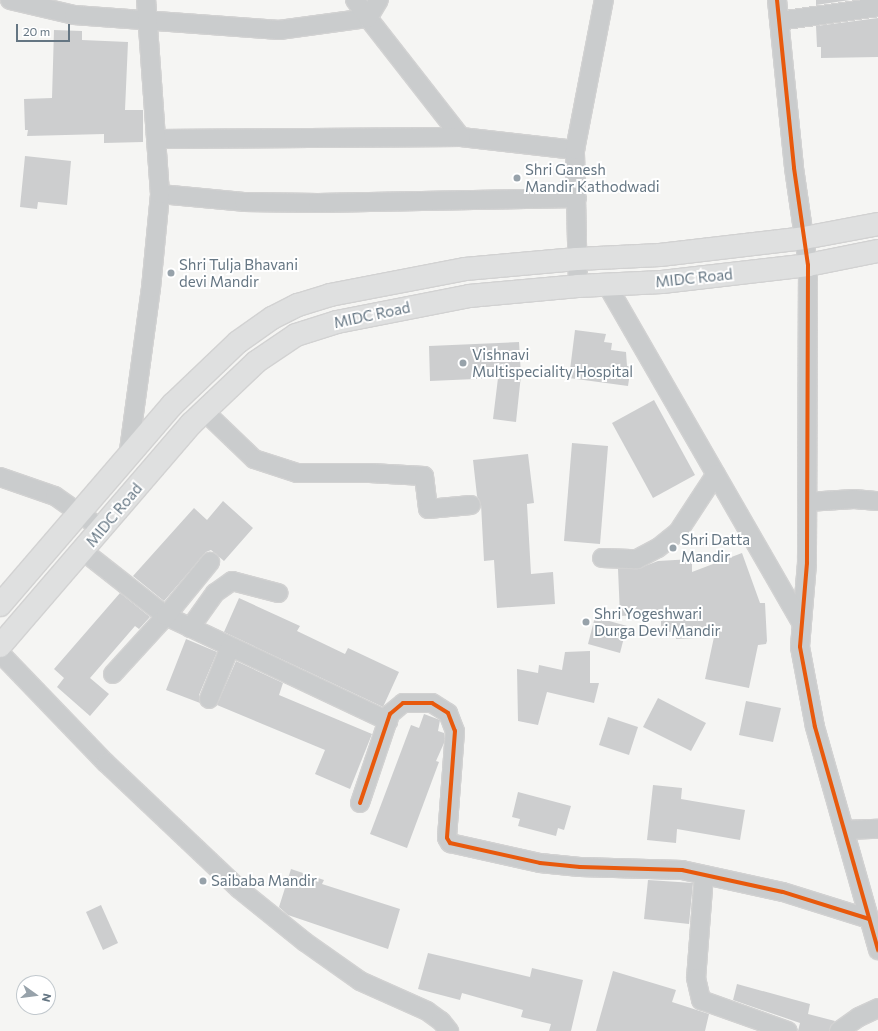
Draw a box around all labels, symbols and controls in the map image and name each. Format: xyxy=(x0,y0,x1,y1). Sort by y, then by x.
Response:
scale bar xyxy=(18,16,72,42)
text: 20 m xyxy=(23,24,50,38)
place label: Shri Ganesh Mandir Kathodwadi xyxy=(525,160,660,195)
marker: Shri Ganesh Mandir Kathodwadi xyxy=(512,173,522,183)
place label: Shri Tulja Bhavani devi Mandir xyxy=(179,255,298,290)
street label: MIDC Road xyxy=(654,265,734,291)
marker: Shri Tulja Bhavani devi Mandir xyxy=(166,268,176,278)
street label: MIDC Road xyxy=(332,298,412,332)
place label: Vishnavi Multispeciality Hospital xyxy=(472,345,633,380)
marker: Vishnavi Multispeciality Hospital xyxy=(457,357,469,369)
street label: MIDC Road xyxy=(82,479,146,551)
place label: Shri Datta Mandir xyxy=(681,530,750,565)
marker: Shri Datta Mandir xyxy=(668,543,678,553)
place label: Shri Yogeshwari Durga Devi Mandir xyxy=(594,604,721,639)
marker: Shri Yogeshwari Durga Devi Mandir xyxy=(581,617,591,627)
place label: Saibaba Mandir xyxy=(211,872,317,890)
marker: Saibaba Mandir xyxy=(198,876,208,886)
north arrow xyxy=(16,975,56,1015)
text: N xyxy=(40,992,54,1003)

